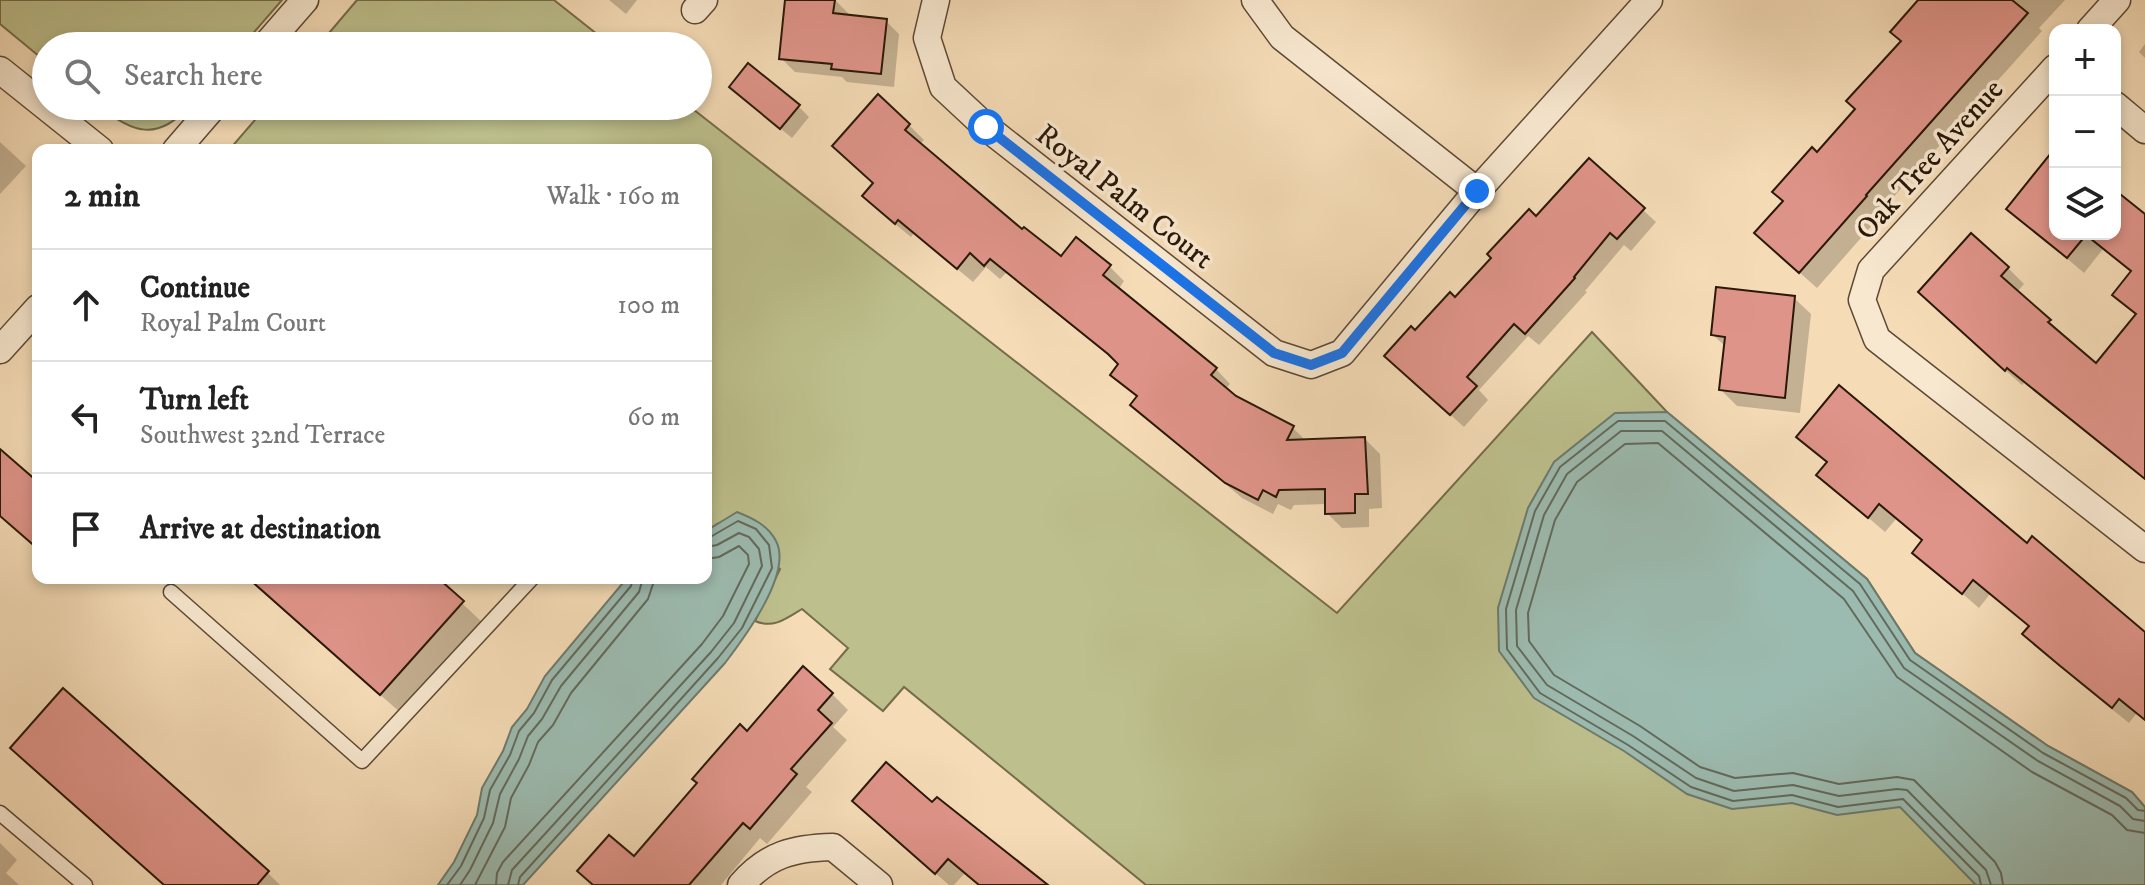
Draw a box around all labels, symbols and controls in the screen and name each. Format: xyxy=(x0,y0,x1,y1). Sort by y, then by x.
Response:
map controls xyxy=(2049,24,2121,240)
button: + xyxy=(2049,24,2121,96)
search box xyxy=(32,32,712,120)
icon: search xyxy=(60,54,104,98)
text: Search here xyxy=(124,58,263,95)
street label: Oak Tree Avenue xyxy=(1848,72,2012,248)
button: − xyxy=(2049,96,2121,168)
route start xyxy=(968,109,1004,145)
street label: Royal Palm Court xyxy=(1028,116,1220,278)
button: layers xyxy=(2049,168,2121,240)
route end xyxy=(1459,173,1495,209)
text: 2 min xyxy=(64,175,140,217)
text: Walk · 160 m xyxy=(547,180,680,213)
text: Continue xyxy=(140,270,250,307)
icon: ahead xyxy=(64,283,108,327)
text: 100 m xyxy=(617,289,680,322)
text: Royal Palm Court xyxy=(140,307,326,340)
text: Turn left xyxy=(140,382,249,419)
icon: left xyxy=(64,395,108,439)
text: 60 m xyxy=(627,401,680,434)
text: Southwest 32nd Terrace xyxy=(140,419,385,452)
icon: arrive xyxy=(64,507,108,551)
text: Arrive at destination xyxy=(140,511,381,548)

